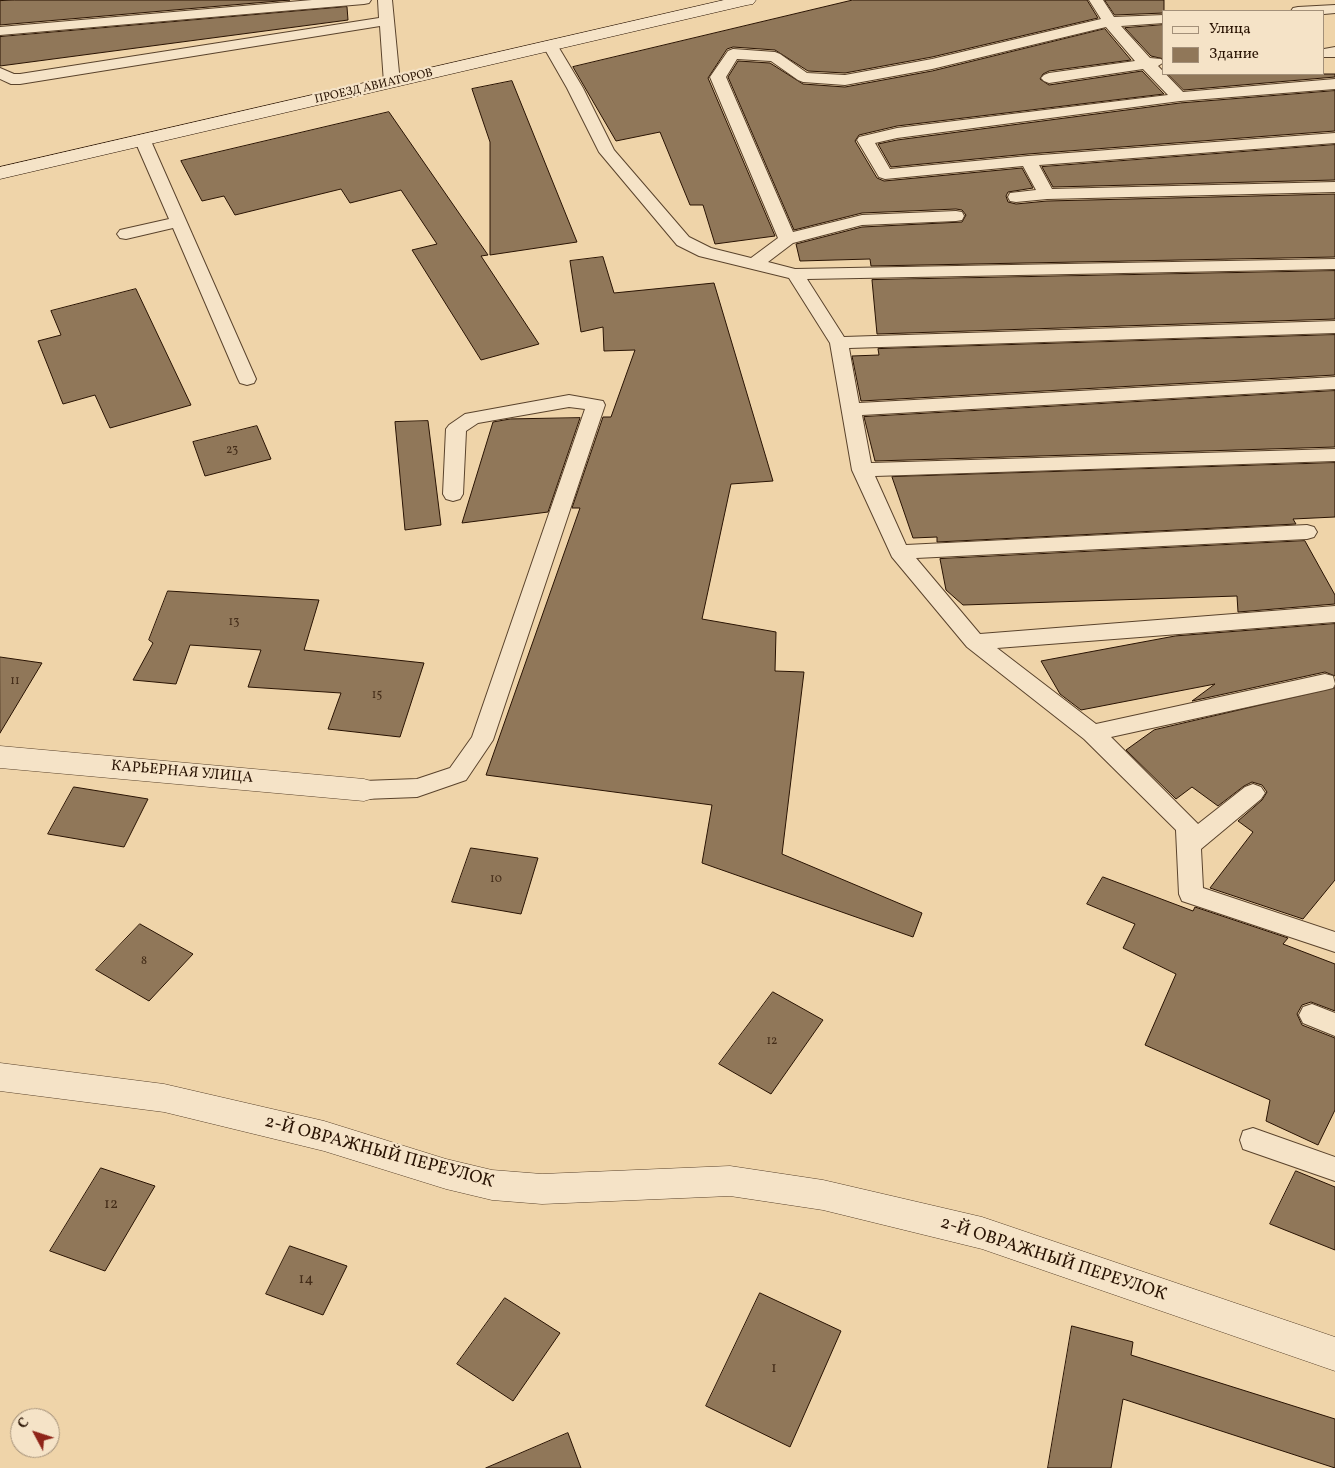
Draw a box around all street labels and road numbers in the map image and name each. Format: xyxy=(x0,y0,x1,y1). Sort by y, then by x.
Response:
street label: ПРОЕЗД АВИАТОРОВ xyxy=(314,66,434,108)
street label: КАРЬЕРНАЯ УЛИЦА xyxy=(110,758,254,788)
street label: 2-Й ОВРАЖНЫЙ ПЕРЕУЛОК xyxy=(262,1112,496,1194)
street label: 2-Й ОВРАЖНЫЙ ПЕРЕУЛОК xyxy=(937,1213,1169,1307)

